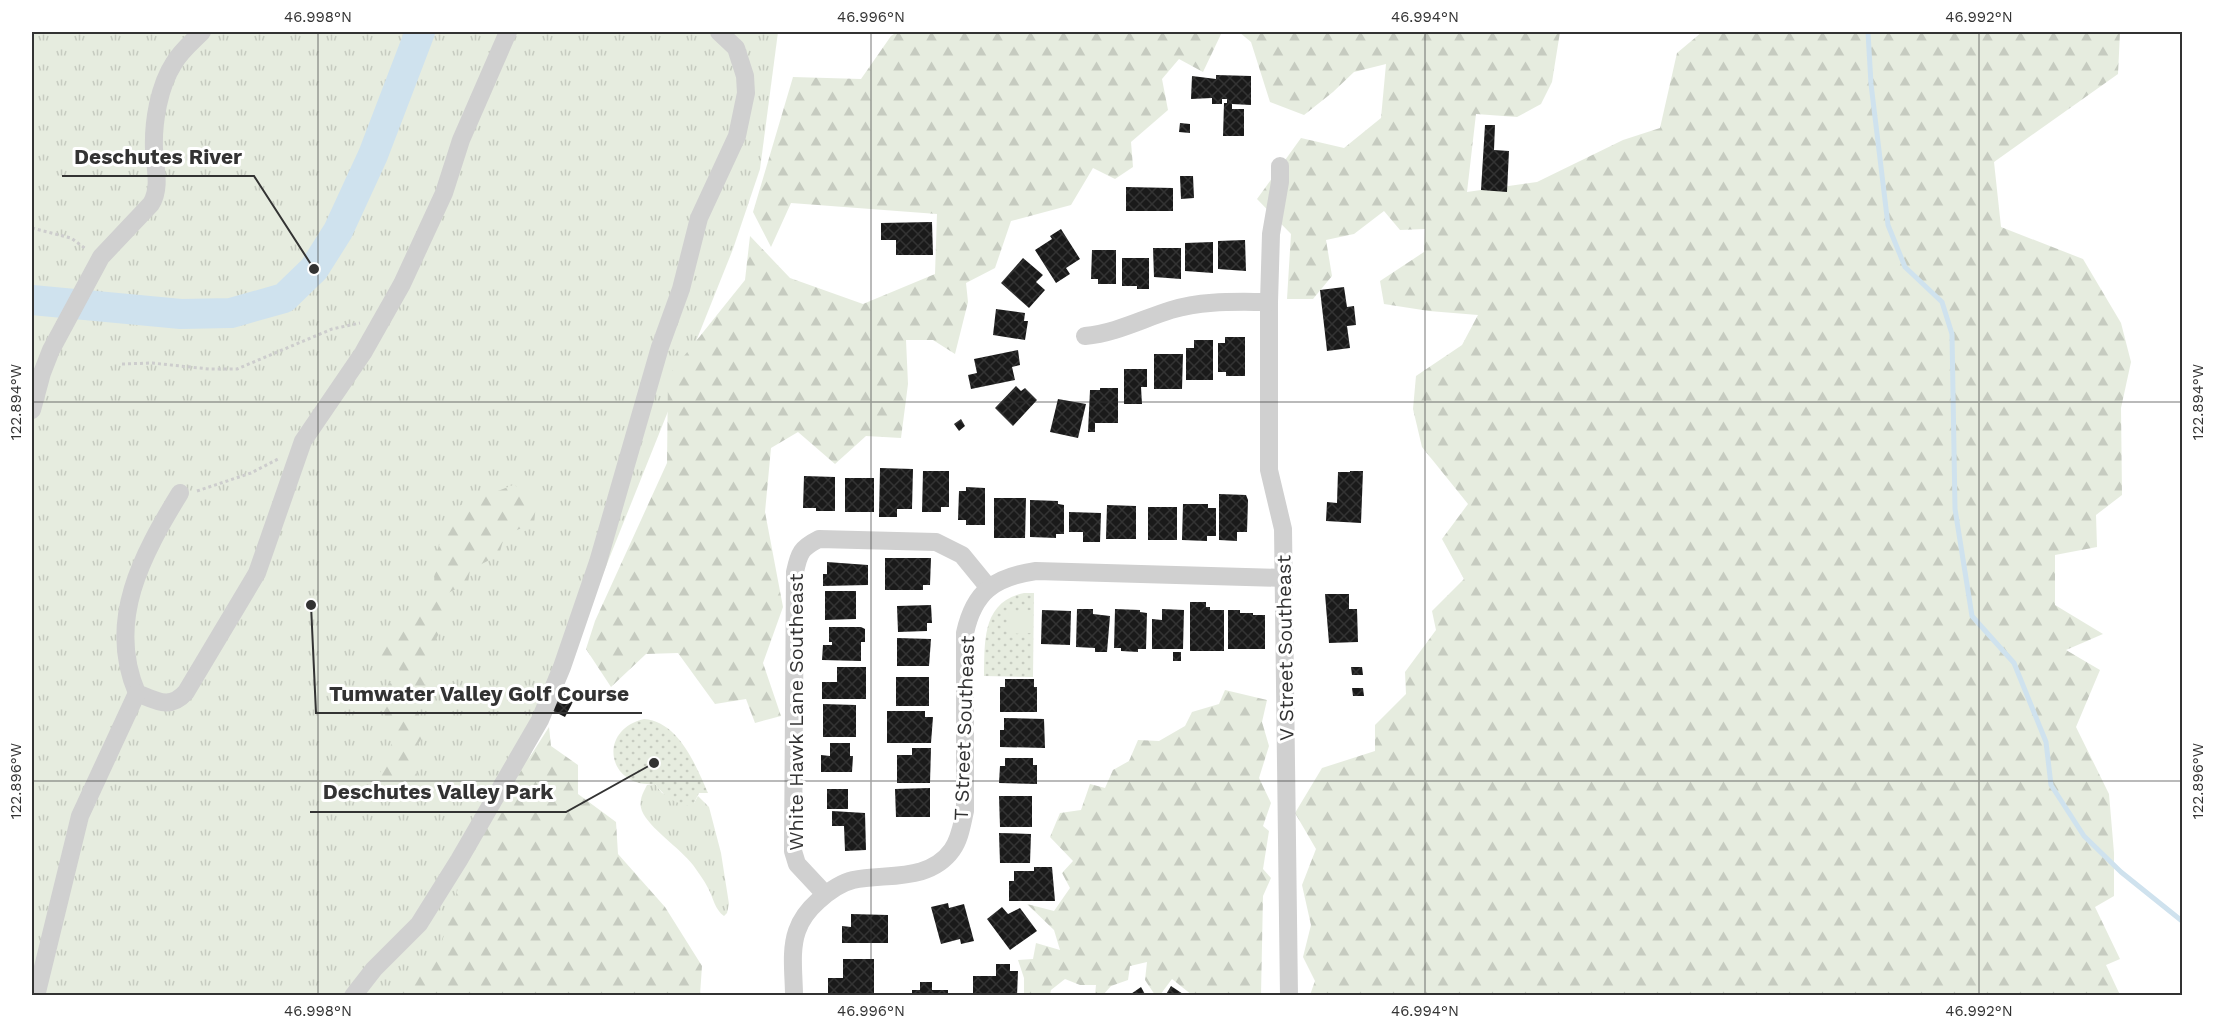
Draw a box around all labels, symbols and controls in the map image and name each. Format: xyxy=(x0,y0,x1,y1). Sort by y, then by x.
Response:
text: 46.998°N xyxy=(284,8,352,26)
text: 46.996°N xyxy=(837,8,905,26)
text: 46.994°N xyxy=(1391,8,1459,26)
text: 46.992°N xyxy=(1945,8,2013,26)
callout: Deschutes River xyxy=(62,137,254,176)
text: Deschutes River xyxy=(74,144,242,169)
text: 122.894°W xyxy=(7,364,25,440)
text: 122.894°W xyxy=(2189,364,2207,440)
street label: V Street Southeast xyxy=(1271,554,1299,741)
street label: White Hawk Lane Southeast xyxy=(784,573,808,851)
street label: T Street Southeast xyxy=(949,634,979,821)
callout: Tumwater Valley Golf Course xyxy=(316,674,642,713)
text: Tumwater Valley Golf Course xyxy=(329,681,629,706)
text: 122.896°W xyxy=(7,743,25,819)
text: 122.896°W xyxy=(2189,743,2207,819)
callout: Deschutes Valley Park xyxy=(310,773,566,812)
text: Deschutes Valley Park xyxy=(323,779,554,804)
text: 46.998°N xyxy=(284,1002,352,1020)
text: 46.996°N xyxy=(837,1002,905,1020)
text: 46.994°N xyxy=(1391,1002,1459,1020)
text: 46.992°N xyxy=(1945,1002,2013,1020)

